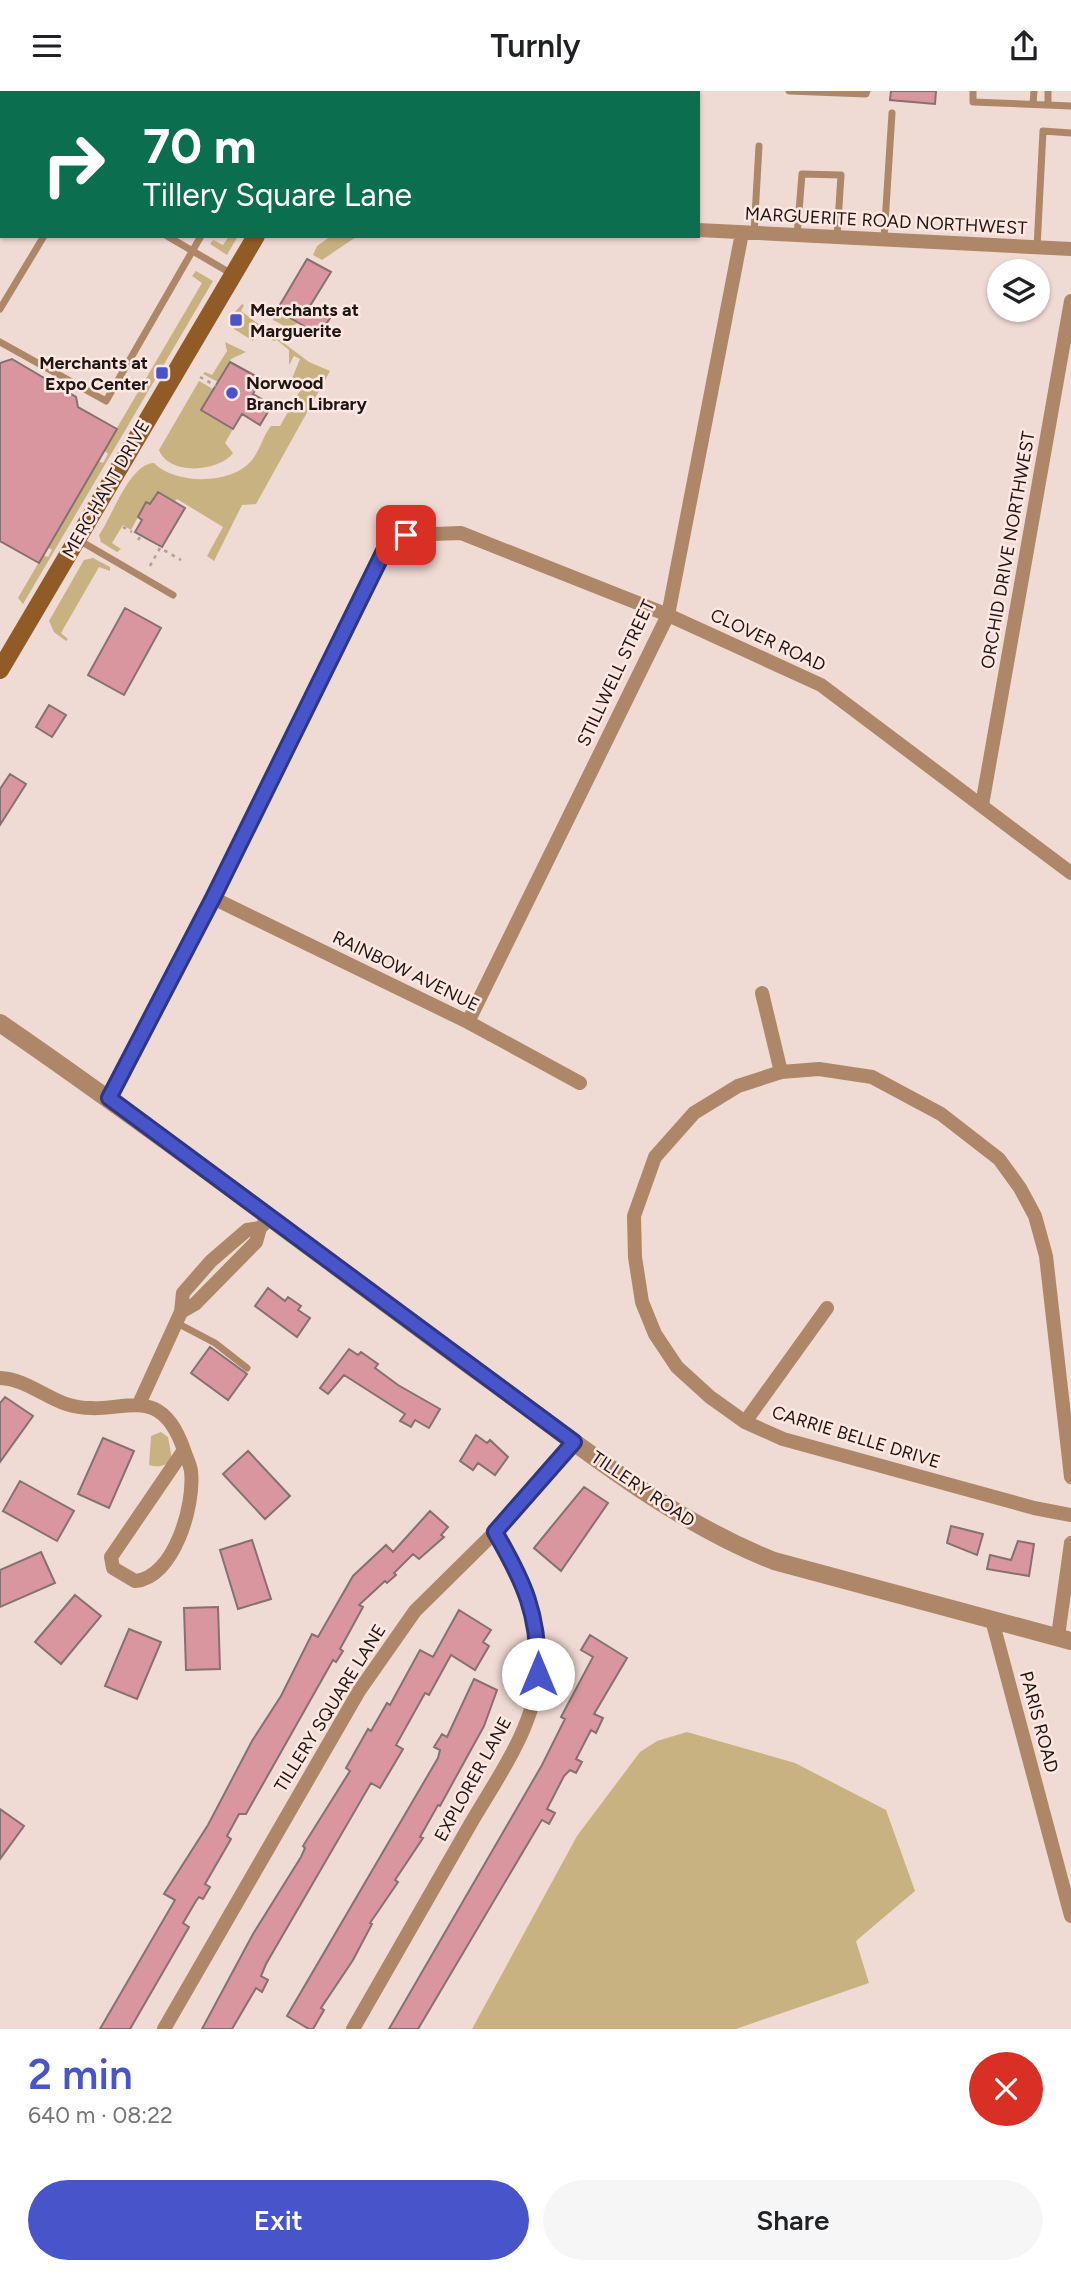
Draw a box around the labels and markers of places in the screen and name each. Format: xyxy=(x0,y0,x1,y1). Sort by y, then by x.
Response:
place label: Merchants at Marguerite xyxy=(250,299,359,342)
marker: Merchants at Marguerite xyxy=(228,312,244,328)
place label: Merchants at Expo Center xyxy=(39,352,148,395)
marker: Merchants at Expo Center xyxy=(154,365,170,381)
place label: Norwood Branch Library xyxy=(246,372,367,415)
marker: Norwood Branch Library xyxy=(224,385,240,401)
pin xyxy=(376,505,436,565)

